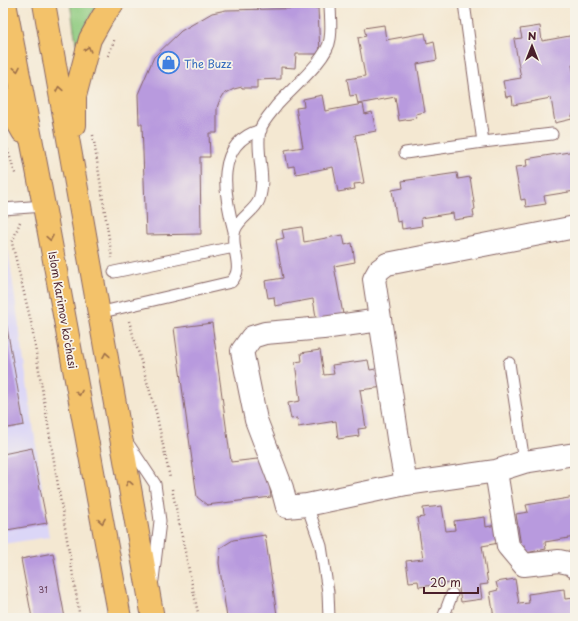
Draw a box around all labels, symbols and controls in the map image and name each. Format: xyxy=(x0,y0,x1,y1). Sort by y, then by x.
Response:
north arrow xyxy=(512,26,552,66)
text: N xyxy=(528,27,537,44)
one-way arrow xyxy=(83,46,92,53)
shop icon: The Buzz xyxy=(155,50,181,76)
place label: The Buzz xyxy=(184,55,232,72)
one-way arrow xyxy=(13,66,21,72)
one-way arrow xyxy=(55,86,64,92)
one-way arrow xyxy=(45,234,54,241)
street label: Islom Karimov ko'chasi xyxy=(44,250,82,370)
one-way arrow xyxy=(102,352,110,358)
one-way arrow xyxy=(74,390,82,396)
one-way arrow xyxy=(125,480,133,486)
one-way arrow xyxy=(97,518,106,524)
scale bar xyxy=(424,569,478,595)
text: 20 m xyxy=(430,573,461,591)
house number: 31 xyxy=(38,582,48,596)

